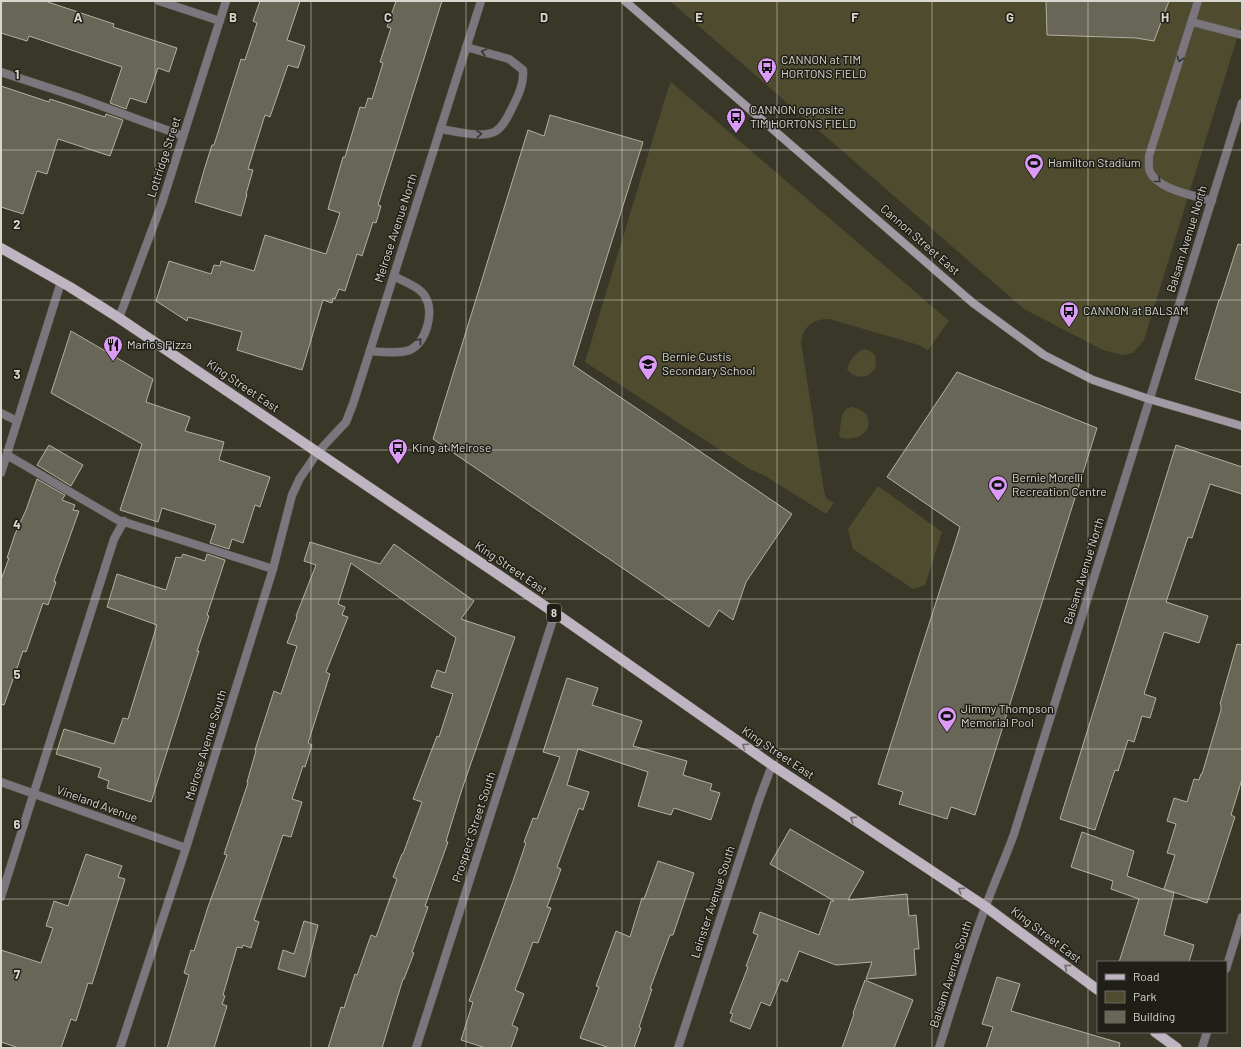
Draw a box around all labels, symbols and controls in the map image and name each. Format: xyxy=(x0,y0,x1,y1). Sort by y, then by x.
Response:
text: A xyxy=(74,9,83,25)
text: B xyxy=(229,9,237,25)
text: C xyxy=(384,9,392,25)
text: D xyxy=(540,9,548,25)
text: E xyxy=(695,9,703,25)
text: F xyxy=(851,9,859,25)
text: G xyxy=(1006,9,1014,25)
text: H xyxy=(1161,9,1169,25)
one-way arrow xyxy=(481,49,487,57)
place label: CANNON at TIM HORTONS FIELD xyxy=(781,52,866,80)
one-way arrow xyxy=(1176,55,1185,62)
bus stop icon: CANNON at TIM HORTONS FIELD xyxy=(756,56,778,84)
text: 1 xyxy=(15,66,19,82)
place label: CANNON opposite TIM HORTONS FIELD xyxy=(750,102,856,130)
bus stop icon: CANNON opposite TIM HORTONS FIELD xyxy=(725,106,747,134)
street label: Lottridge Street xyxy=(143,115,183,199)
one-way arrow xyxy=(475,130,482,139)
sports icon: Hamilton Stadium xyxy=(1023,152,1045,180)
place label: Hamilton Stadium xyxy=(1048,155,1141,169)
street label: Melrose Avenue North xyxy=(371,171,419,284)
one-way arrow xyxy=(1153,176,1161,183)
street label: Balsam Avenue North xyxy=(1163,184,1209,294)
street label: Cannon Street East xyxy=(878,201,963,277)
text: 2 xyxy=(13,216,21,232)
bus stop icon: CANNON at BALSAM xyxy=(1058,300,1080,328)
place label: CANNON at BALSAM xyxy=(1083,303,1189,317)
restaurant icon: Mario's Pizza xyxy=(102,334,124,362)
place label: Mario's Pizza xyxy=(127,337,192,351)
one-way arrow xyxy=(414,338,421,345)
place label: Bernie Custis Secondary School xyxy=(662,349,755,377)
school or university icon: Bernie Custis Secondary School xyxy=(637,353,659,381)
street label: King Street East xyxy=(205,356,282,415)
text: 3 xyxy=(13,366,21,382)
bus stop icon: King at Melrose xyxy=(387,437,409,465)
place label: King at Melrose xyxy=(412,440,491,454)
place label: Bernie Morelli Recreation Centre xyxy=(1012,470,1107,498)
sports icon: Bernie Morelli Recreation Centre xyxy=(987,474,1009,502)
text: 4 xyxy=(13,516,21,532)
street label: Balsam Avenue North xyxy=(1060,516,1106,626)
street label: King Street East xyxy=(473,538,550,597)
road number: 8 xyxy=(547,604,561,622)
text: 5 xyxy=(13,666,21,682)
street label: Melrose Avenue South xyxy=(182,688,228,802)
place label: Jimmy Thompson Memorial Pool xyxy=(961,701,1054,729)
sports icon: Jimmy Thompson Memorial Pool xyxy=(936,705,958,733)
street label: King Street East xyxy=(740,723,817,782)
one-way arrow xyxy=(742,743,749,751)
street label: Prospect Street South xyxy=(449,770,498,884)
street label: Vineland Avenue xyxy=(55,782,140,824)
text: 6 xyxy=(14,816,21,832)
one-way arrow xyxy=(850,816,857,823)
street label: Leinster Avenue South xyxy=(687,844,737,960)
one-way arrow xyxy=(958,888,965,895)
street label: King Street East xyxy=(1009,903,1085,965)
street label: Balsam Avenue South xyxy=(926,918,974,1029)
legend xyxy=(1097,961,1227,1033)
one-way arrow xyxy=(1064,964,1071,971)
text: 7 xyxy=(14,966,21,982)
text: Road xyxy=(1133,969,1160,983)
text: Park xyxy=(1133,989,1157,1003)
text: Building xyxy=(1133,1009,1175,1023)

